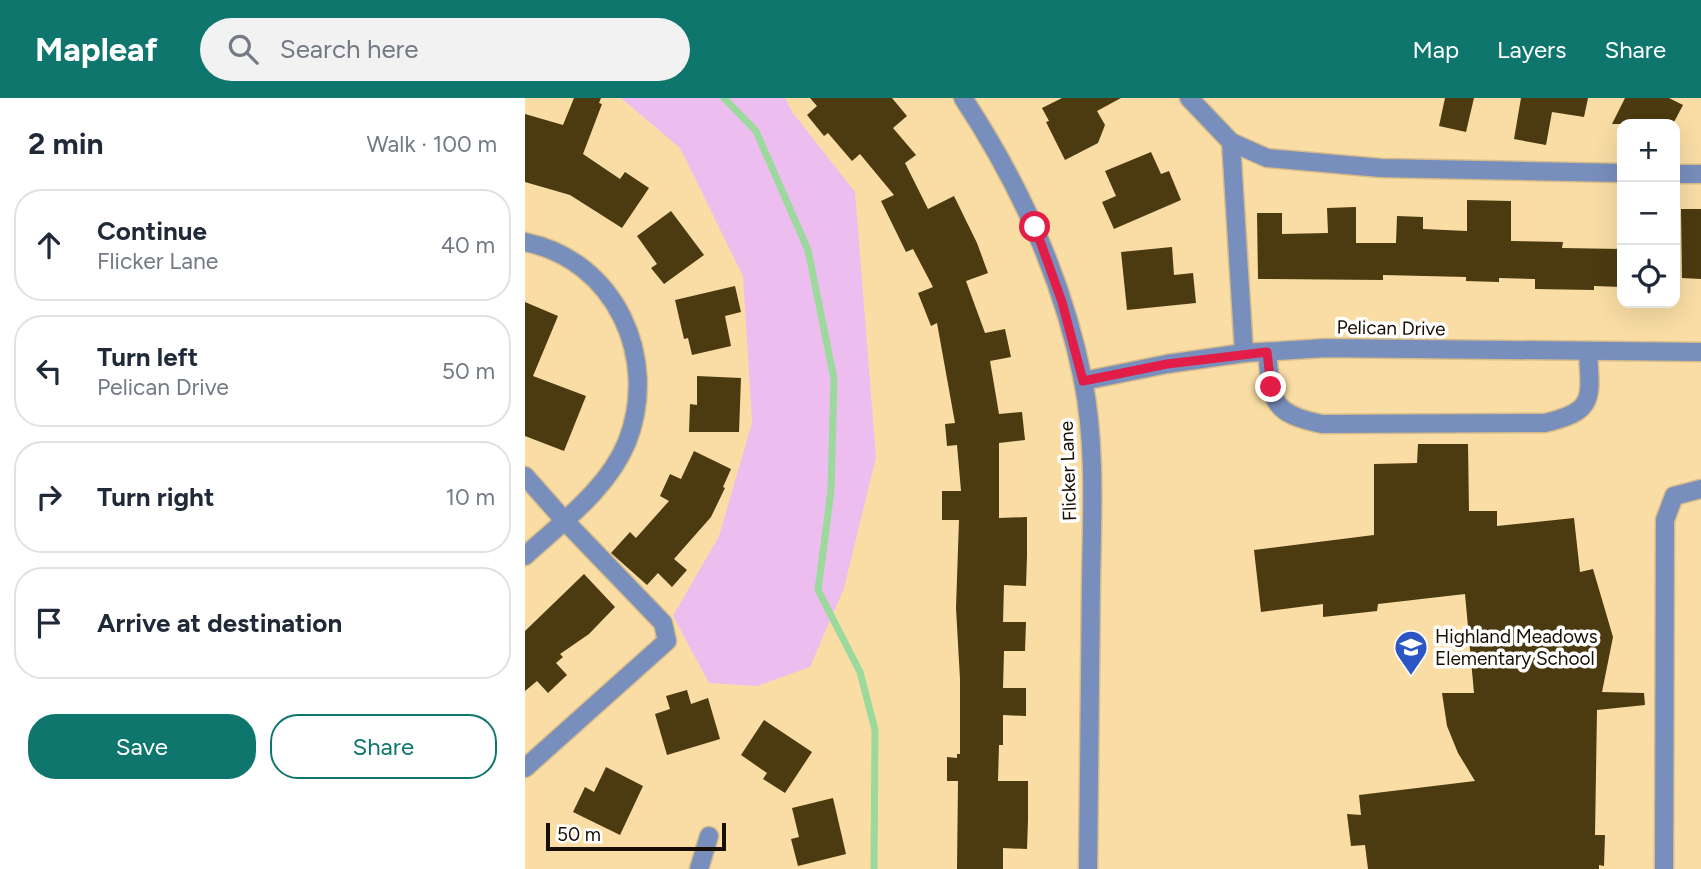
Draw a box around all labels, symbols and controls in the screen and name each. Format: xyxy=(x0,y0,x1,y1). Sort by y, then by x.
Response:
search box xyxy=(200,18,690,81)
text: Mapleaf xyxy=(35,30,158,69)
icon: search xyxy=(224,30,262,68)
text: Search here xyxy=(280,33,419,65)
text: Map xyxy=(1412,35,1459,64)
text: Layers xyxy=(1497,35,1566,64)
text: Share xyxy=(1604,35,1666,64)
map controls xyxy=(1617,119,1680,308)
button: + xyxy=(1617,119,1680,182)
text: 2 min xyxy=(28,125,104,162)
text: Walk · 100 m xyxy=(366,130,497,158)
button: − xyxy=(1617,182,1680,245)
route start xyxy=(1019,211,1050,242)
text: Continue xyxy=(97,215,207,247)
icon: ahead xyxy=(30,226,68,264)
text: 40 m xyxy=(441,231,495,259)
button: locate xyxy=(1617,245,1680,308)
text: Flicker Lane xyxy=(97,247,218,275)
street label: Pelican Drive xyxy=(1336,316,1446,340)
text: Turn left xyxy=(97,341,198,373)
icon: left xyxy=(30,352,68,390)
text: 50 m xyxy=(442,357,495,385)
route end xyxy=(1255,371,1286,402)
text: Pelican Drive xyxy=(97,373,229,401)
street label: Flicker Lane xyxy=(1055,421,1081,521)
icon: right xyxy=(30,478,68,516)
text: Turn right xyxy=(97,481,214,513)
text: 10 m xyxy=(446,483,495,511)
icon: arrive xyxy=(30,604,68,642)
text: Arrive at destination xyxy=(97,607,342,639)
place label: Highland Meadows Elementary School xyxy=(1435,625,1598,670)
school or university icon: Highland Meadows Elementary School xyxy=(1392,628,1430,677)
button: Save xyxy=(28,714,256,779)
button: Share xyxy=(270,714,497,779)
scale bar xyxy=(546,820,726,852)
text: 50 m xyxy=(557,823,601,846)

